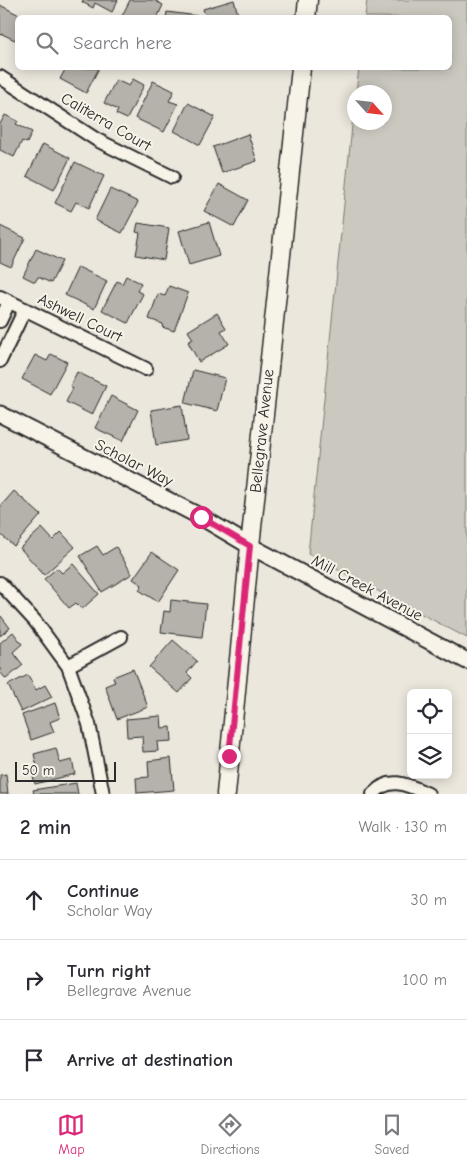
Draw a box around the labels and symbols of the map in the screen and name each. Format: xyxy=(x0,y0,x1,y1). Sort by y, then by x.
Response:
north arrow xyxy=(347,85,392,130)
street label: Caliterra Court xyxy=(58,89,154,155)
street label: Ashwell Court xyxy=(35,290,125,346)
street label: Bellegrave Avenue xyxy=(247,368,277,494)
street label: Scholar Way xyxy=(92,436,177,491)
route start xyxy=(190,506,213,529)
street label: Mill Creek Avenue xyxy=(308,551,426,625)
route end xyxy=(218,745,241,768)
scale bar xyxy=(15,759,116,782)

